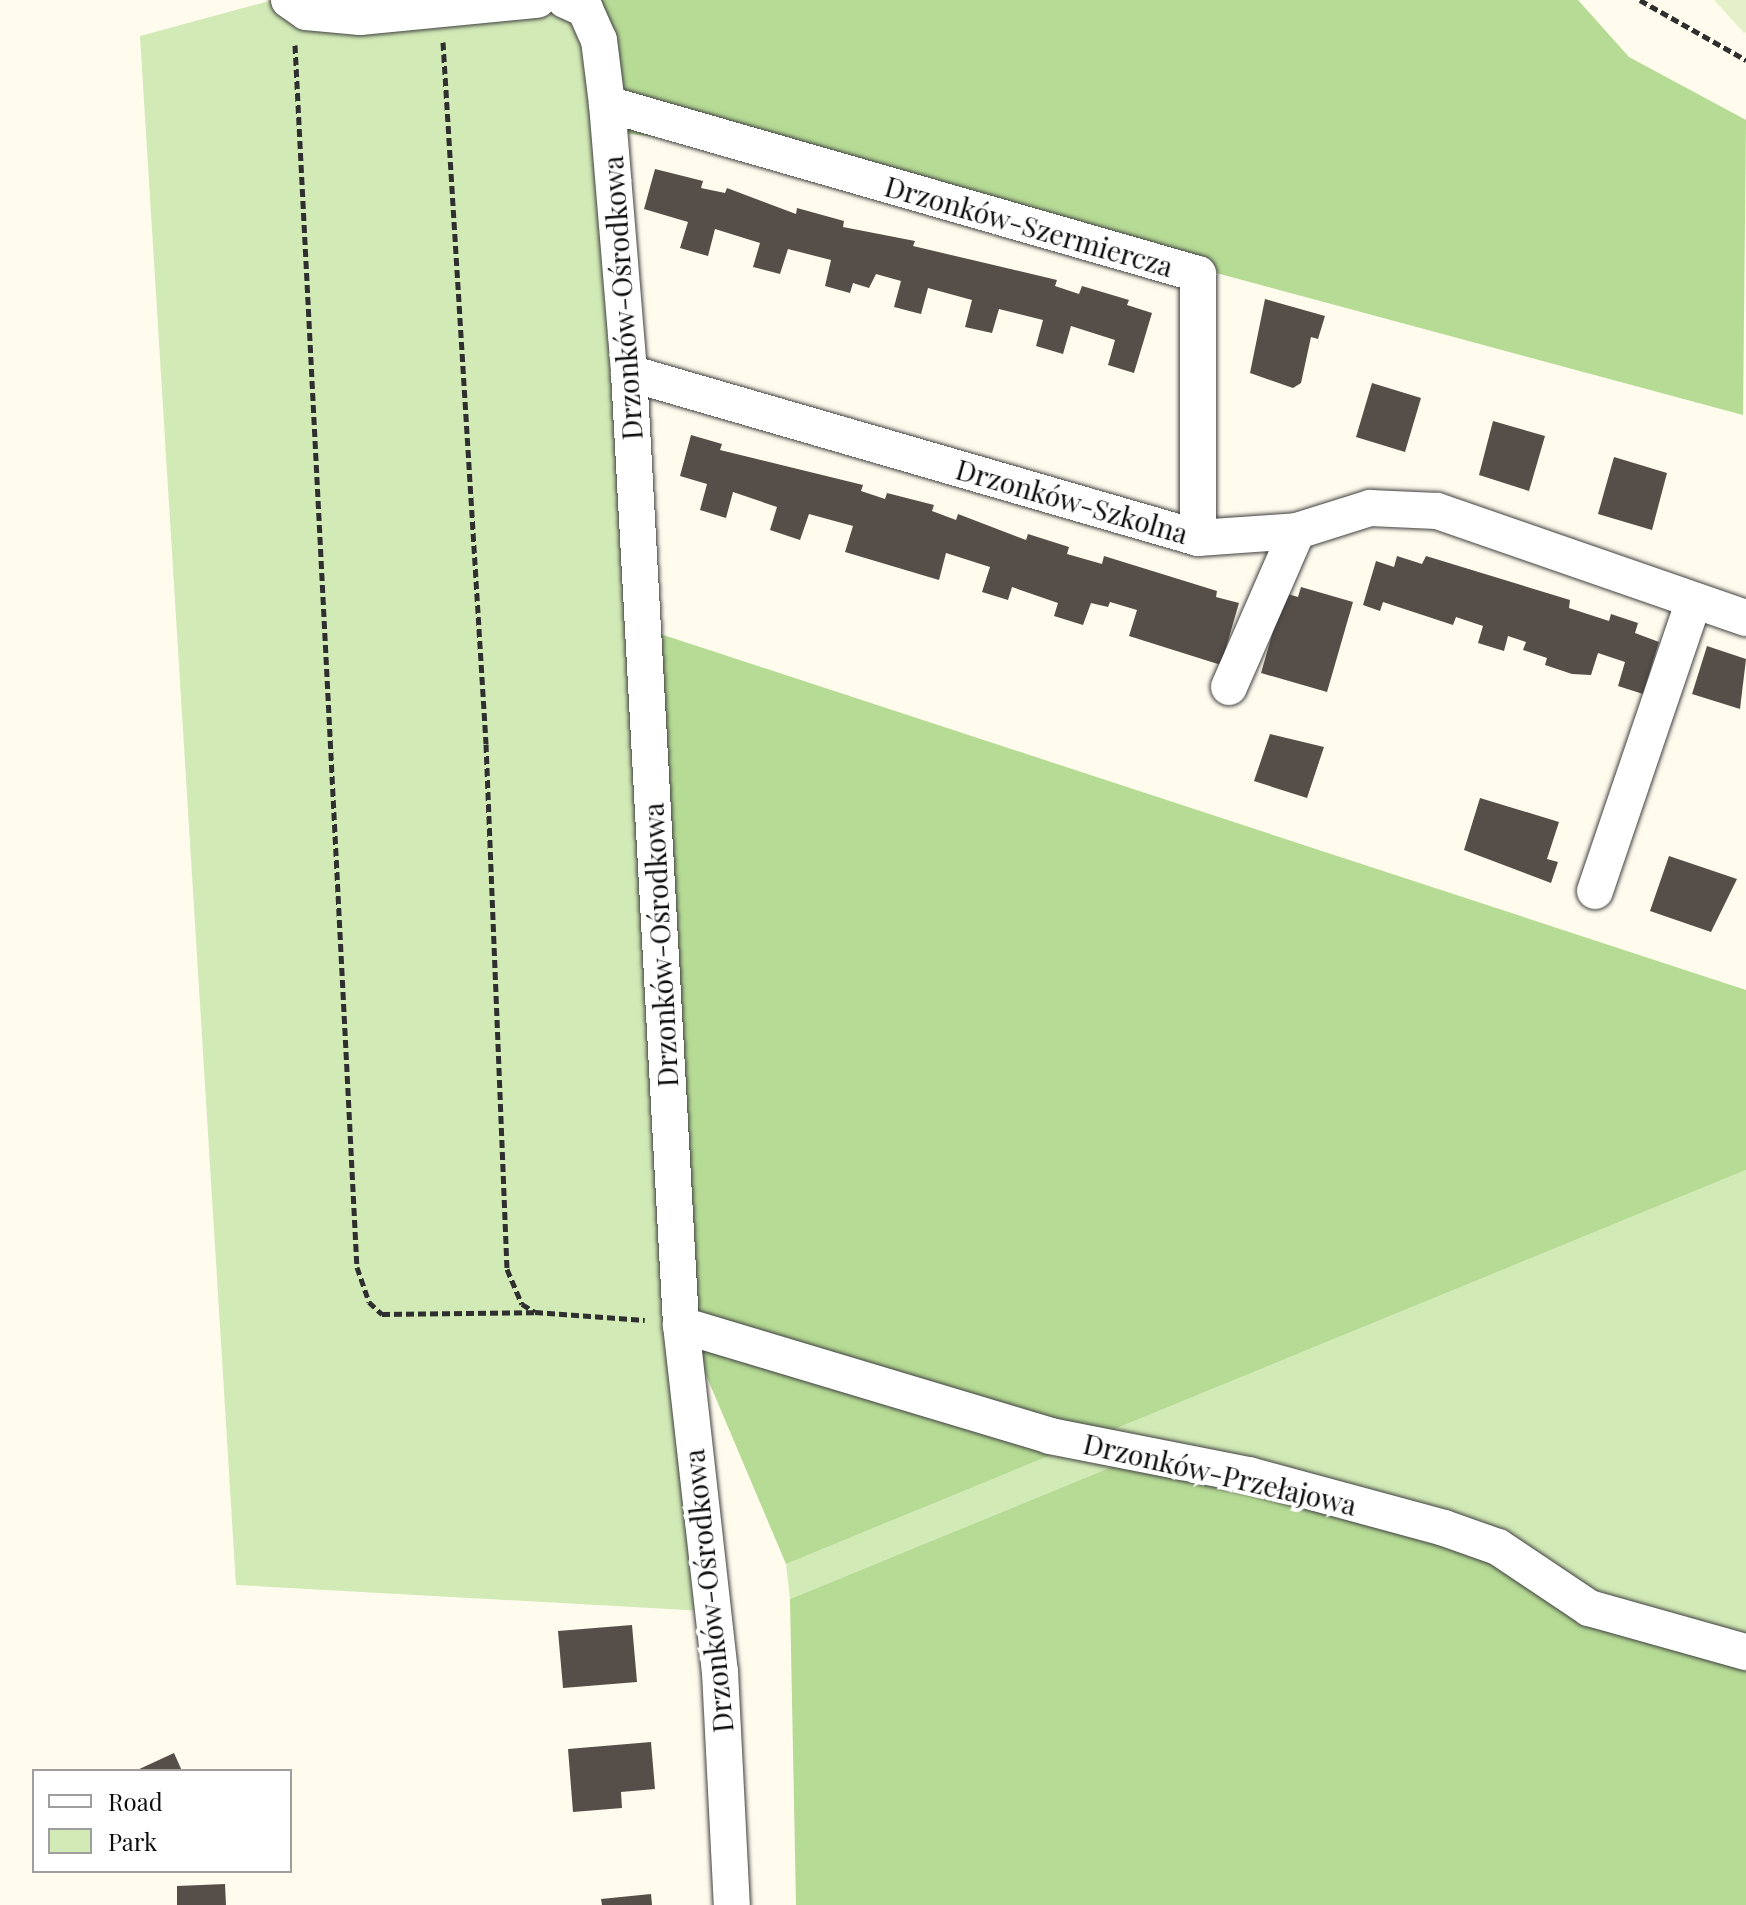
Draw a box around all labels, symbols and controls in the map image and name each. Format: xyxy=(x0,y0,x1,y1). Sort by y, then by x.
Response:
street label: Drzonków-Ośrodkowa xyxy=(595,155,649,441)
street label: Drzonków-Szermiercza xyxy=(881,169,1177,283)
street label: Drzonków-Szkolna xyxy=(952,452,1192,550)
street label: Drzonków-Ośrodkowa xyxy=(636,802,684,1088)
street label: Drzonków-Przełajowa xyxy=(1080,1426,1360,1522)
street label: Drzonków-Ośrodkowa xyxy=(676,1448,740,1734)
legend xyxy=(32,1769,292,1873)
text: Road xyxy=(108,1785,163,1817)
text: Park xyxy=(108,1825,157,1857)

